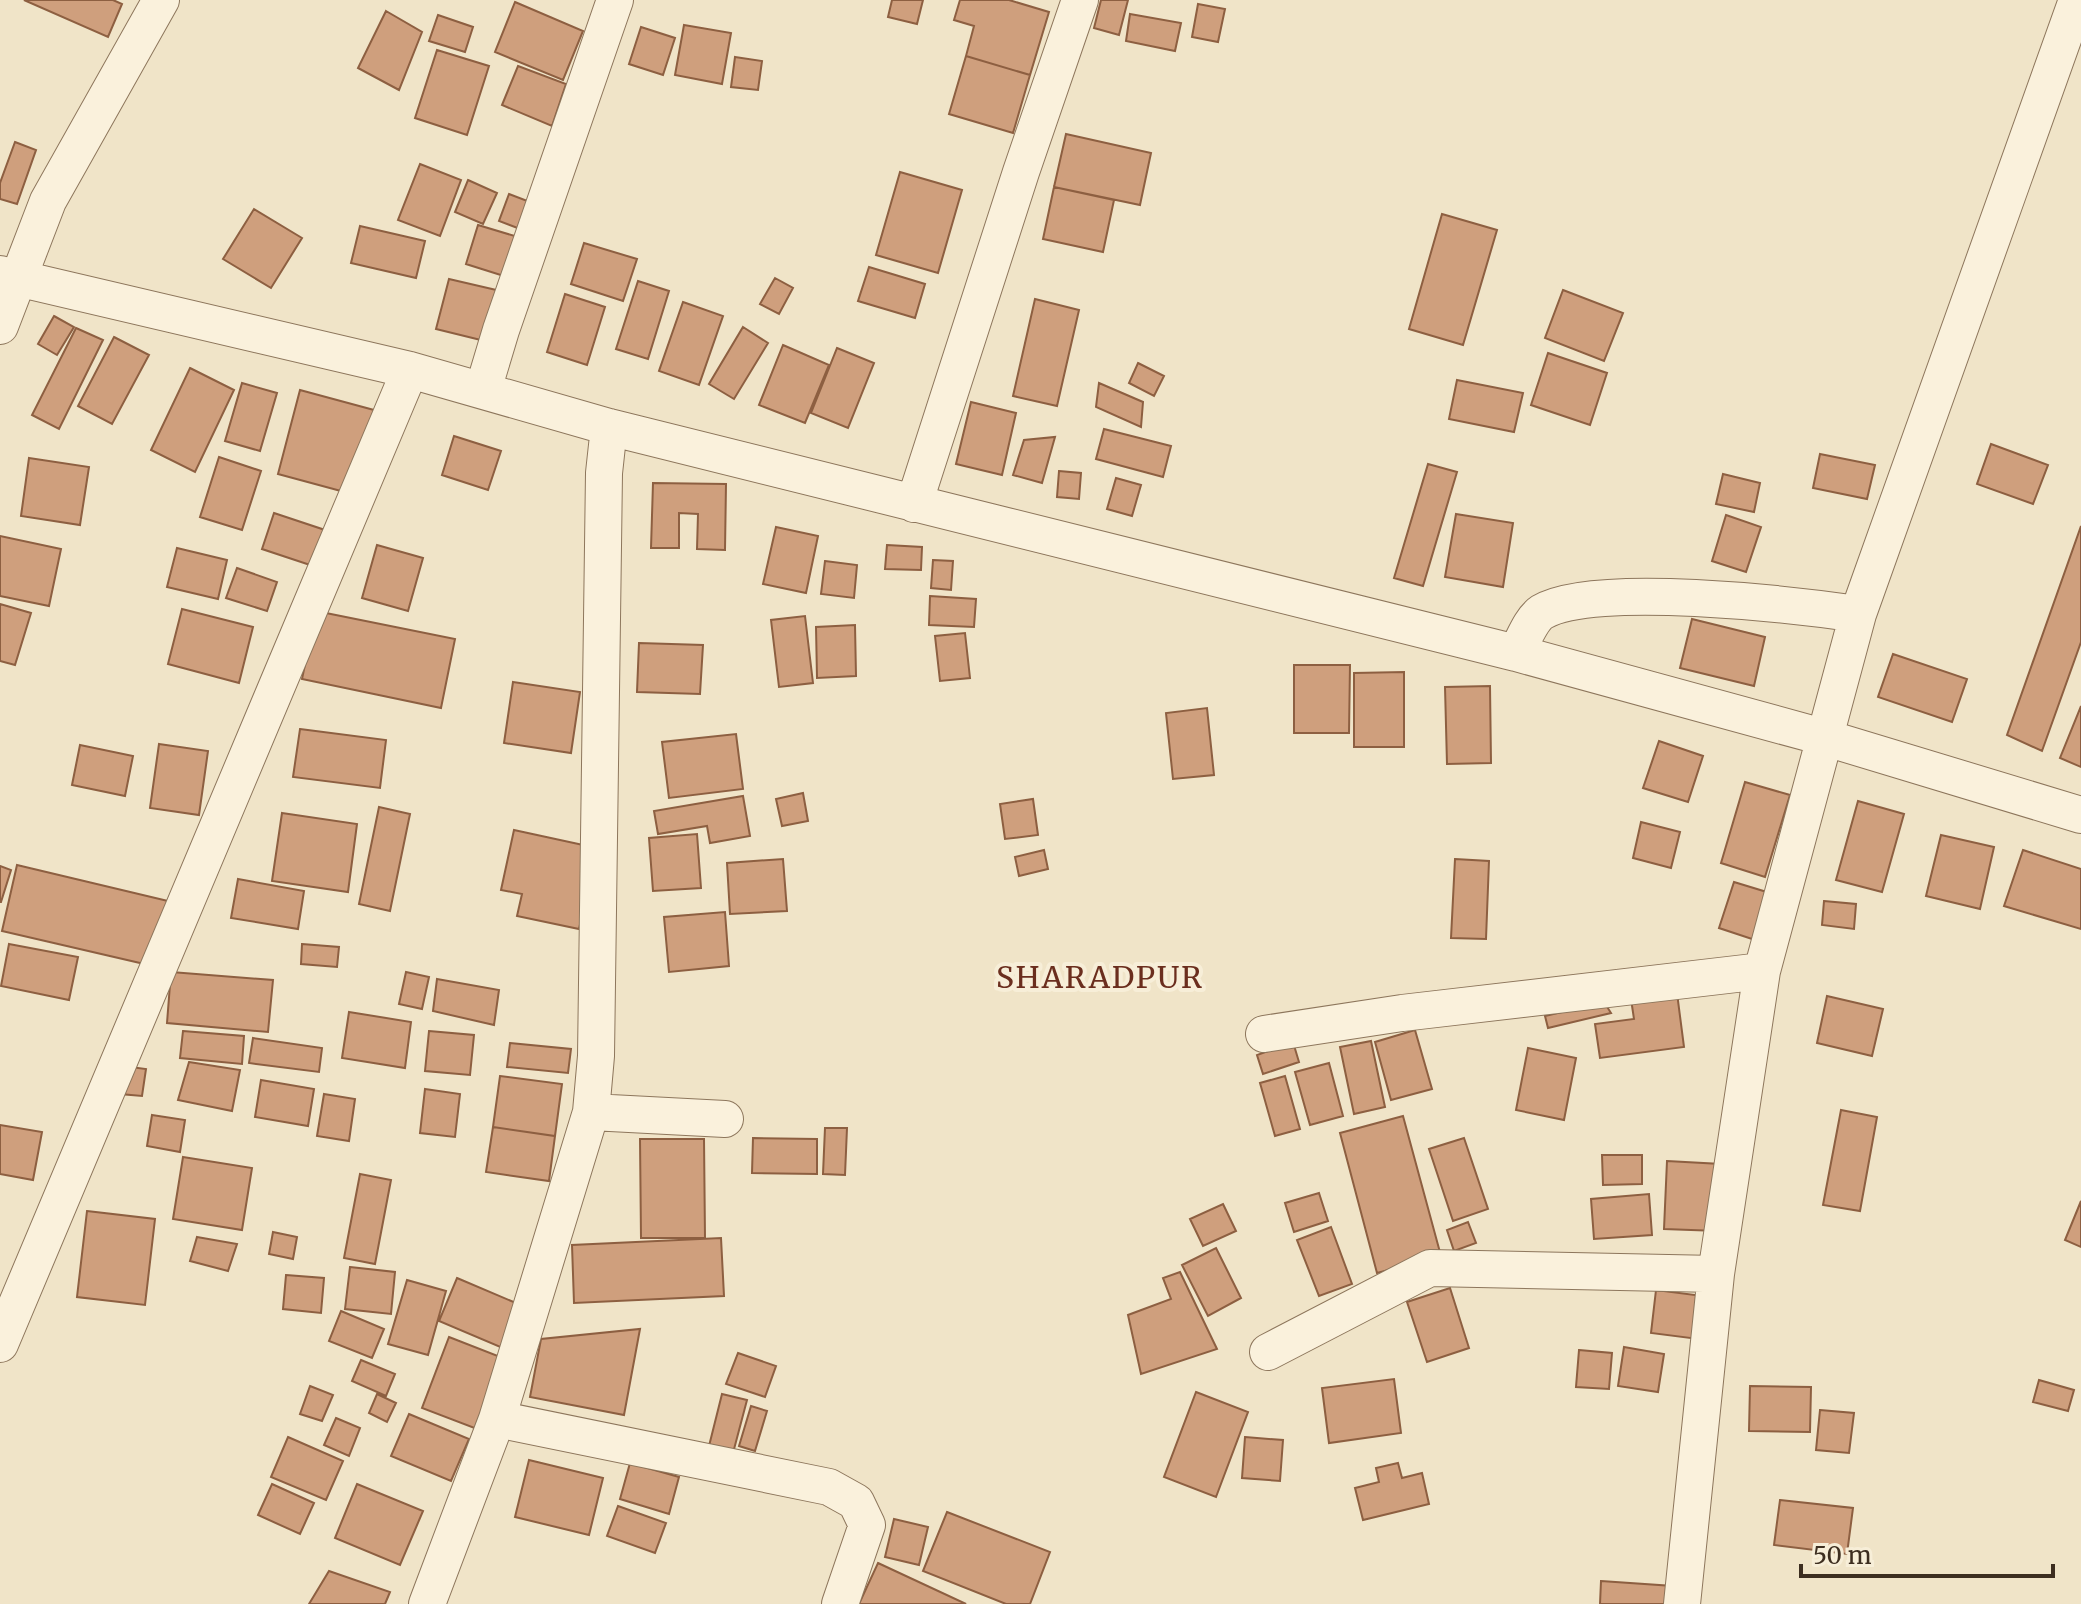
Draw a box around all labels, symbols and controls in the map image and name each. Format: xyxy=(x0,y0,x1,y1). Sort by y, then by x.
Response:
district label: SHARADPUR xyxy=(996,958,1204,996)
scale bar xyxy=(1801,1528,2053,1578)
text: 50 m xyxy=(1813,1540,1872,1571)

